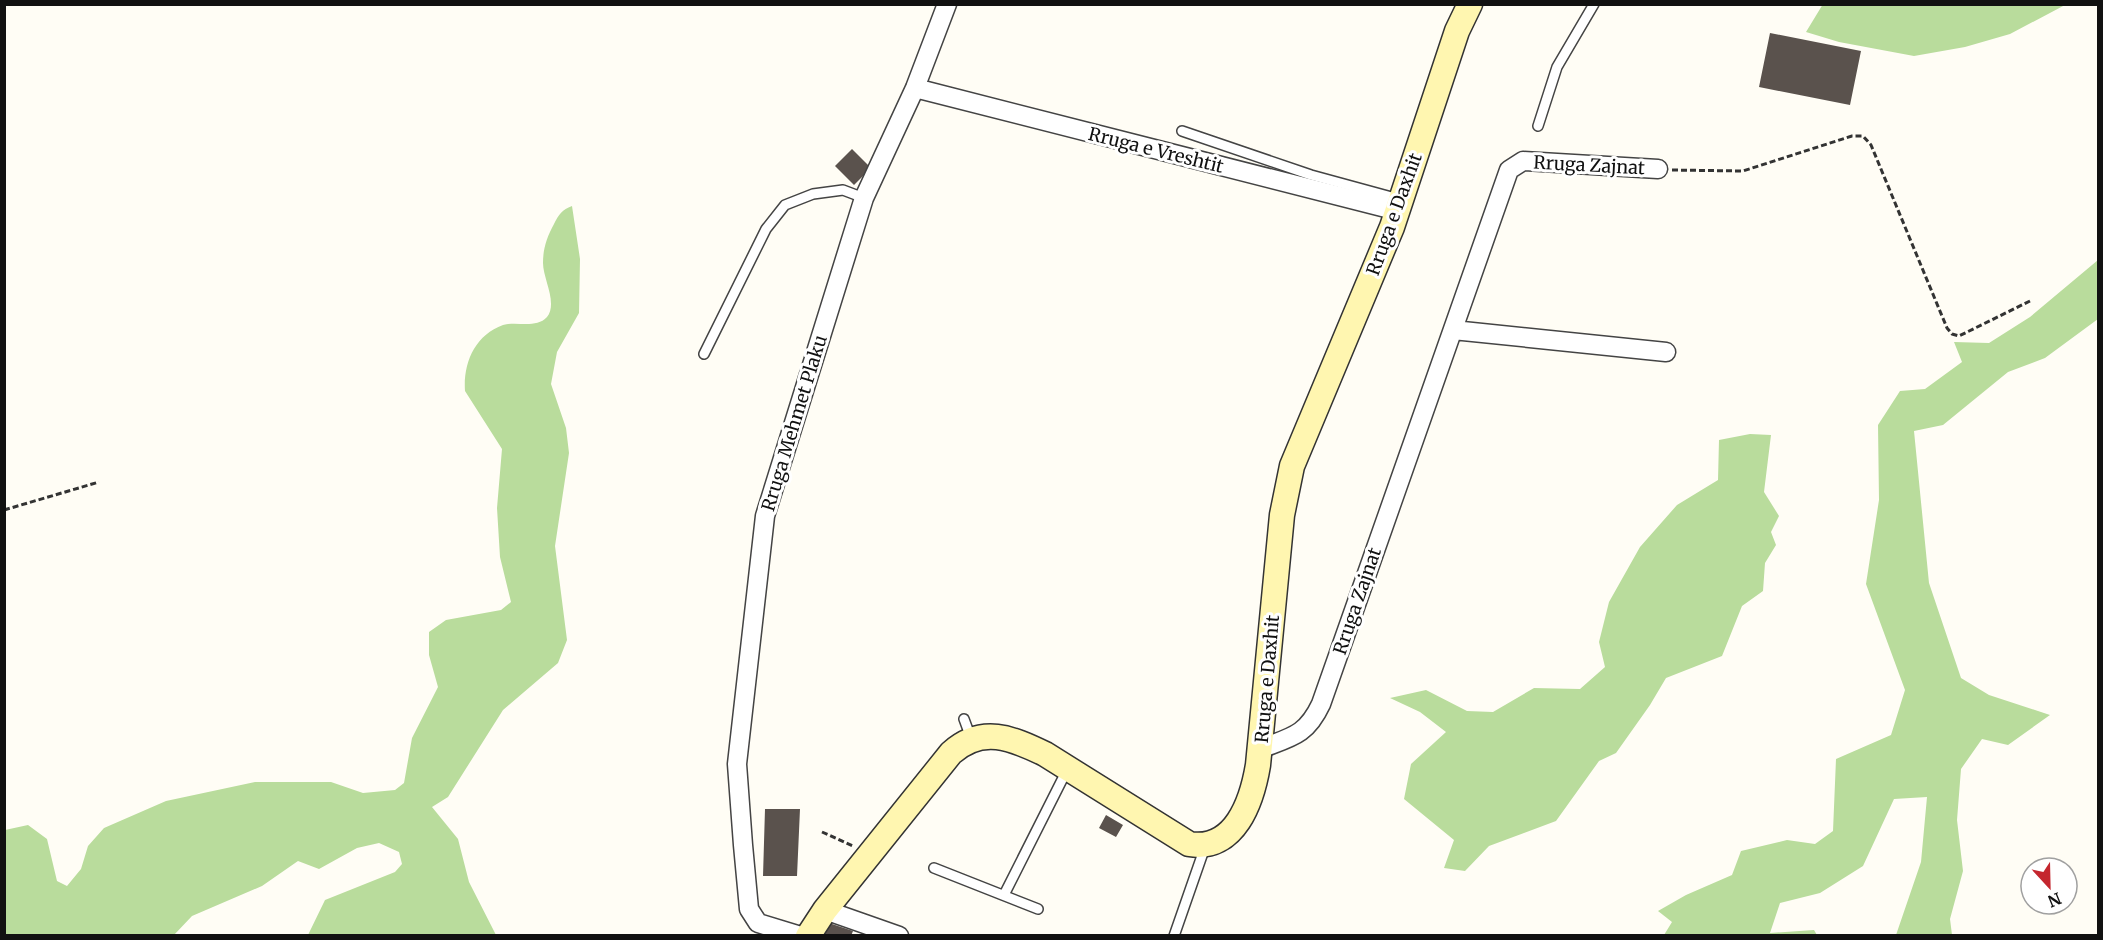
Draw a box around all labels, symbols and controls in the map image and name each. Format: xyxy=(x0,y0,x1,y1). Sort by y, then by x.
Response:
street label: Rruga e Vreshtit xyxy=(1086,122,1226,178)
street label: Rruga e Daxhit xyxy=(1361,150,1427,278)
street label: Rruga Zajnat xyxy=(1533,151,1645,179)
street label: Rruga Mehmet Plaku xyxy=(756,332,832,514)
street label: Rruga Zajnat xyxy=(1328,544,1386,658)
street label: Rruga e Daxhit xyxy=(1250,614,1284,744)
north arrow xyxy=(2019,856,2079,916)
text: N xyxy=(2045,888,2064,912)

